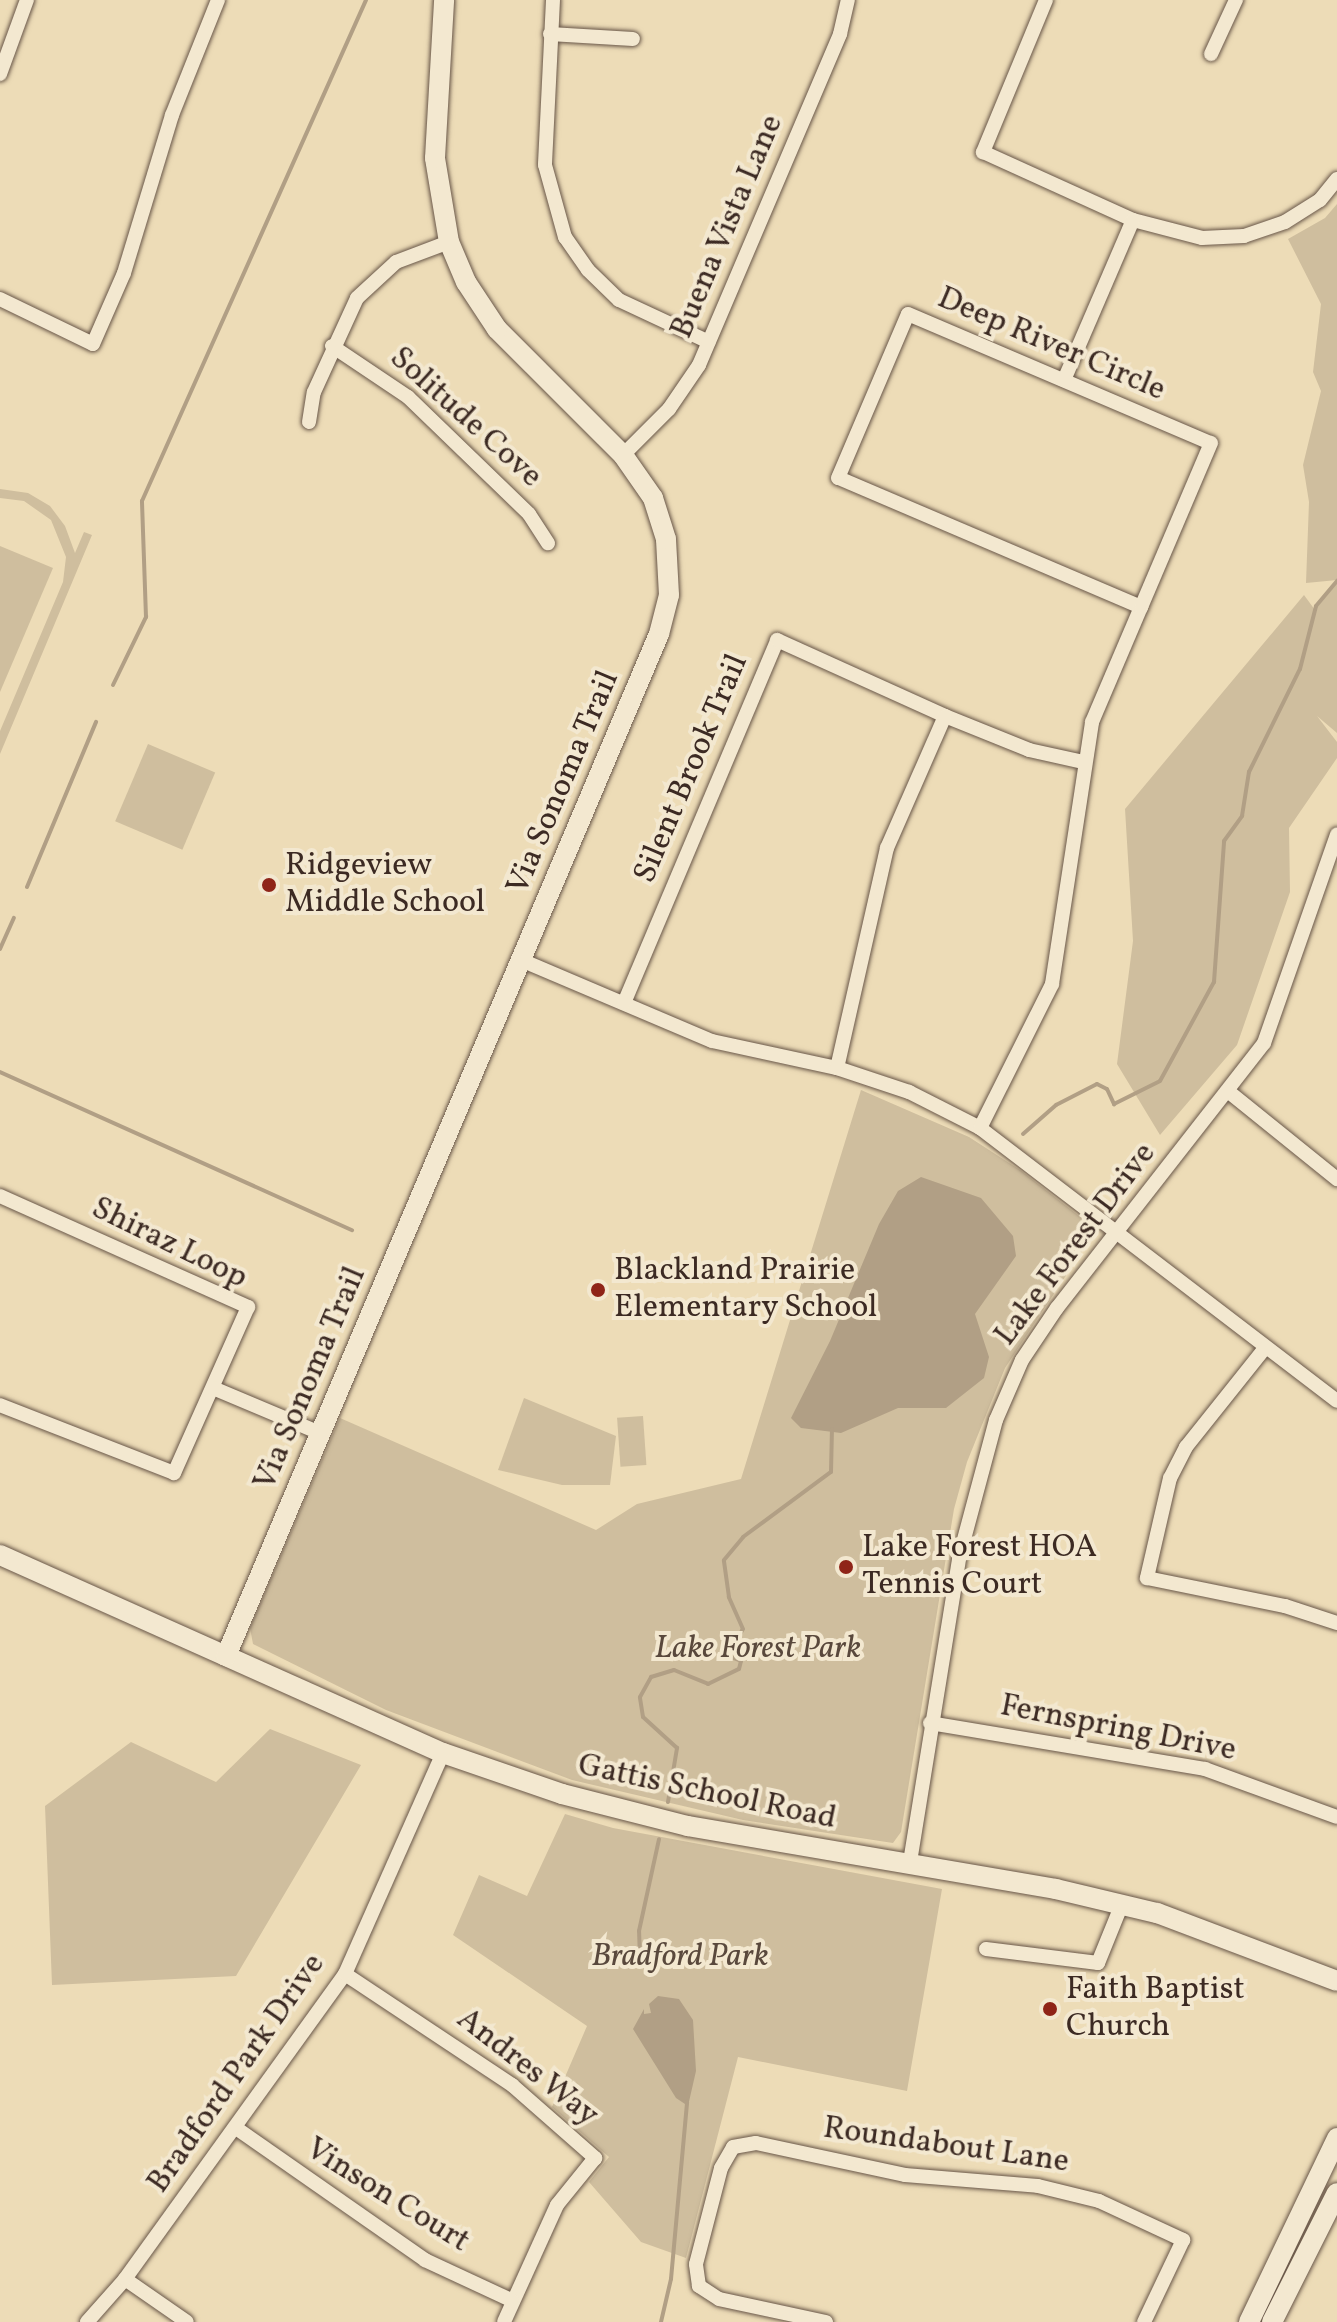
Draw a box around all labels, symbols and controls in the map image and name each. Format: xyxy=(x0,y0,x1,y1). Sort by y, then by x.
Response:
street label: Buena Vista Lane xyxy=(663,109,793,345)
street label: Deep River Circle xyxy=(931,280,1171,410)
street label: Solitude Cove xyxy=(381,340,549,496)
street label: Silent Brook Trail xyxy=(626,648,758,890)
street label: Via Sonoma Trail xyxy=(499,665,629,901)
place label: Ridgeview Middle School xyxy=(285,848,485,923)
marker: Ridgeview Middle School xyxy=(260,876,278,894)
street label: Lake Forest Drive xyxy=(987,1136,1165,1354)
street label: Shiraz Loop xyxy=(85,1190,253,1298)
place label: Blackland Prairie Elementary School xyxy=(614,1253,878,1328)
street label: Via Sonoma Trail xyxy=(246,1261,376,1497)
marker: Blackland Prairie Elementary School xyxy=(589,1281,607,1299)
place label: Lake Forest HOA Tennis Court xyxy=(862,1530,1097,1605)
marker: Lake Forest HOA Tennis Court xyxy=(837,1558,855,1576)
park label: Lake Forest Park xyxy=(655,1630,861,1668)
street label: Fernspring Drive xyxy=(997,1687,1239,1771)
street label: Gattis School Road xyxy=(574,1747,840,1839)
park label: Bradford Park xyxy=(591,1938,769,1976)
street label: Bradford Park Drive xyxy=(140,1947,334,2201)
place label: Faith Baptist Church xyxy=(1066,1972,1245,2047)
street label: Andres Way xyxy=(448,2000,606,2136)
marker: Faith Baptist Church xyxy=(1041,2000,1059,2018)
street label: Roundabout Lane xyxy=(821,2110,1071,2182)
street label: Vinson Court xyxy=(298,2130,476,2262)

